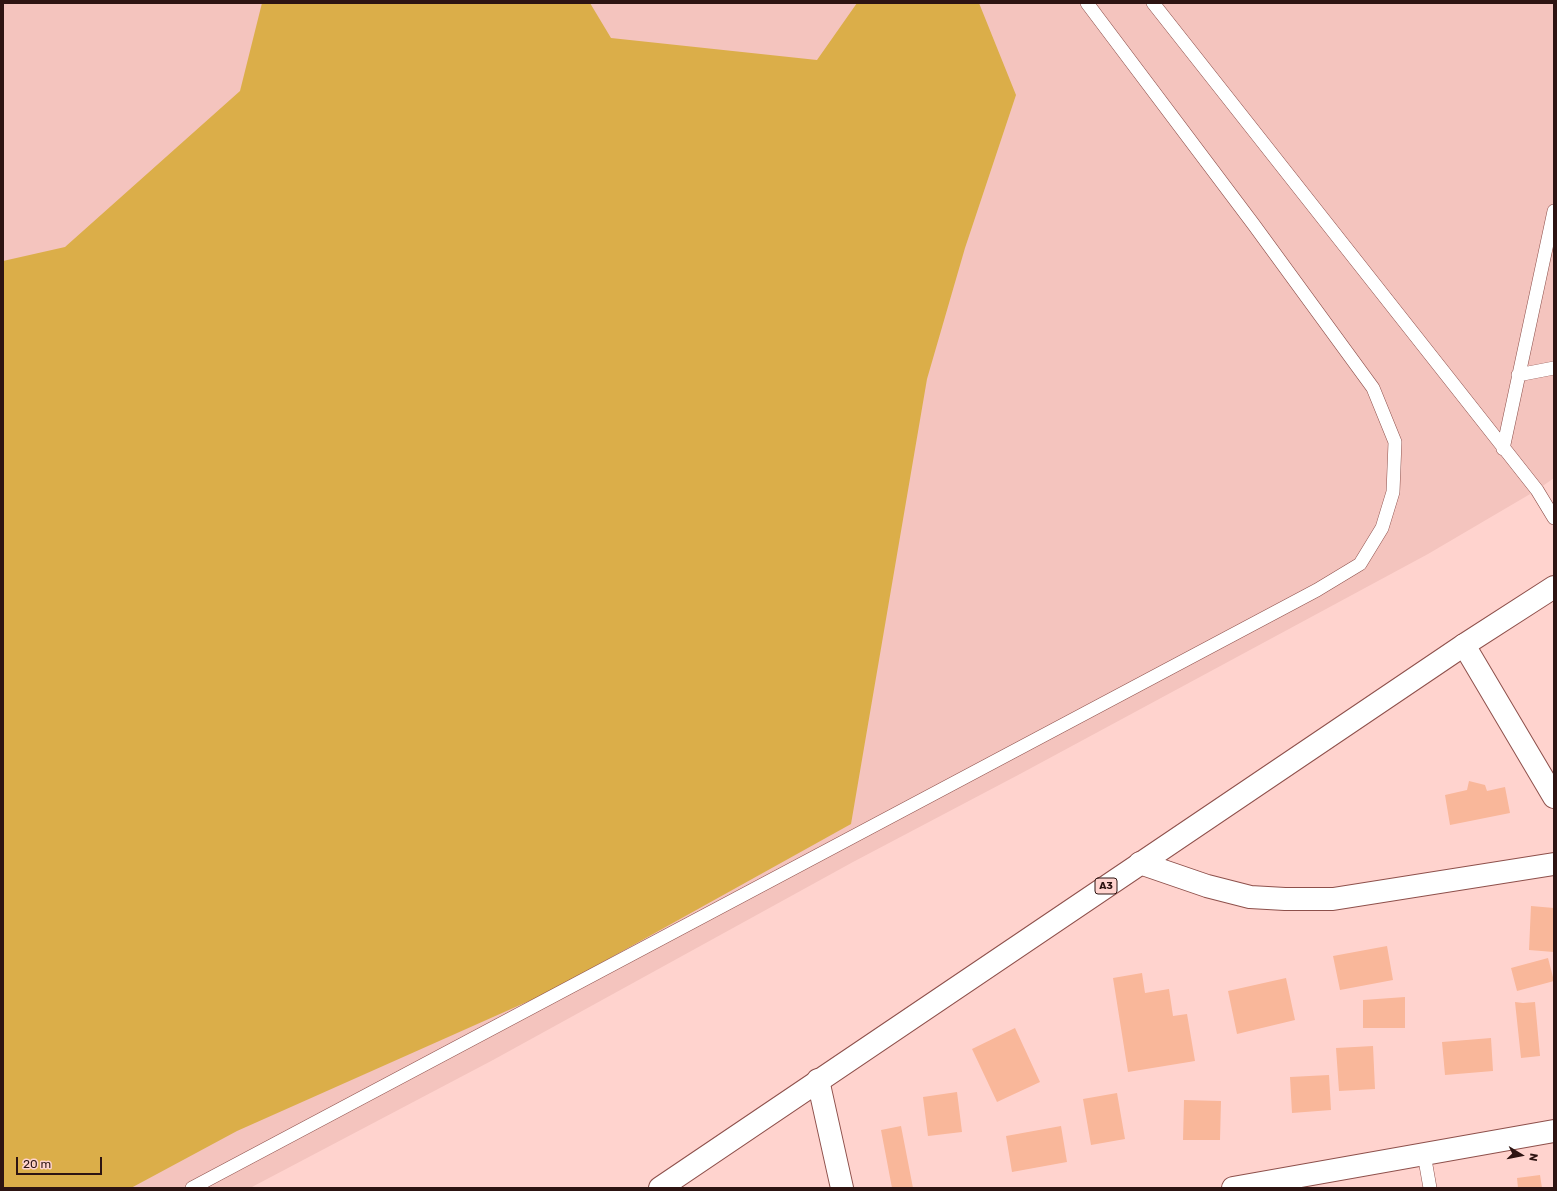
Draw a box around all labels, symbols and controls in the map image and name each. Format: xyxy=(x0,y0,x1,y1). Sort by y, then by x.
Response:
road number: A3 xyxy=(1095,878,1117,894)
north arrow xyxy=(1501,1135,1541,1175)
scale bar xyxy=(18,1149,104,1175)
text: N xyxy=(1526,1152,1540,1162)
text: 20 m xyxy=(23,1157,51,1171)

